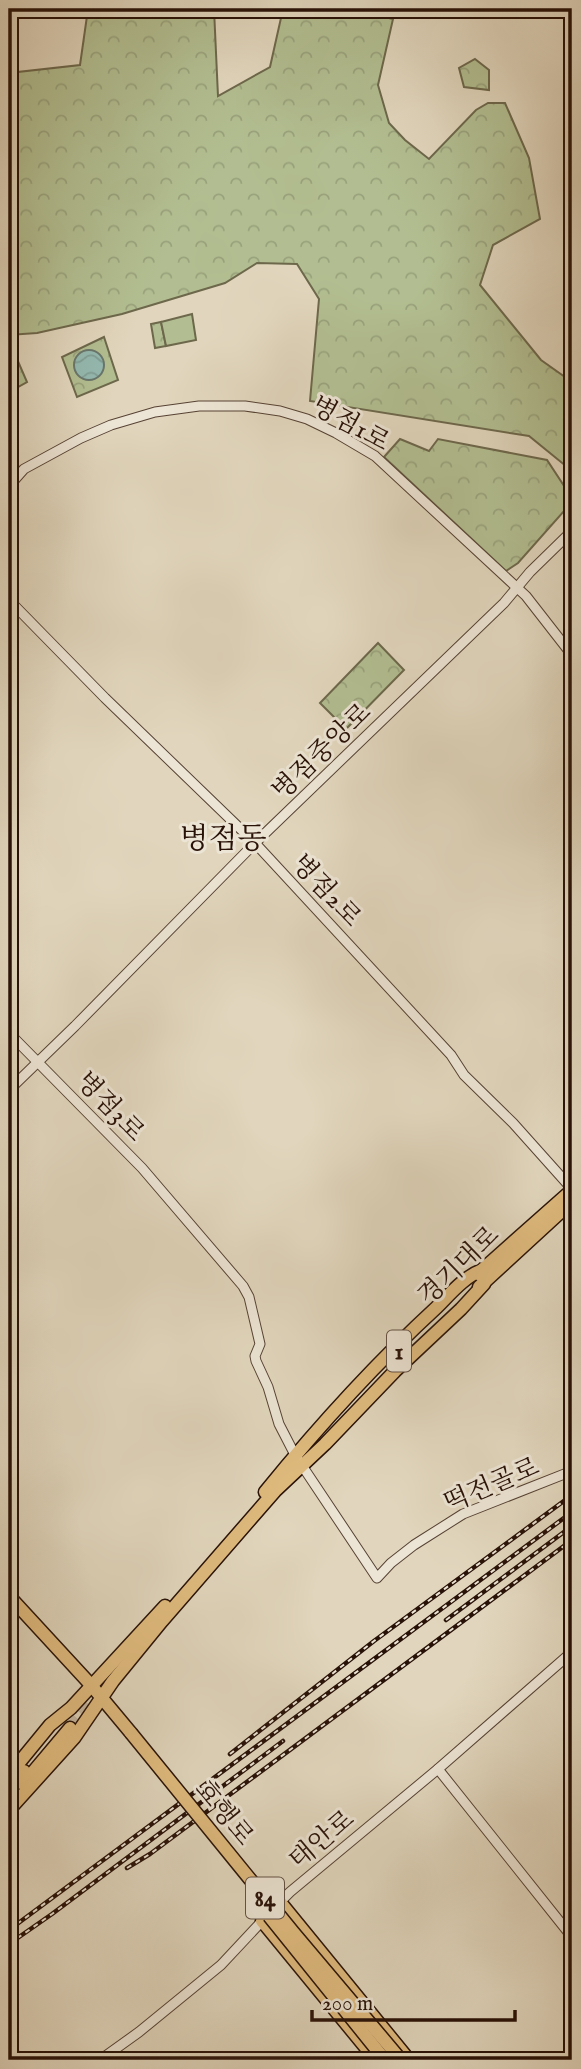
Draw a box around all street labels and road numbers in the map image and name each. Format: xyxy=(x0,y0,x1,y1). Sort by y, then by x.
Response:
street label: 병점1로 xyxy=(305,389,395,459)
street label: 병점중앙로 xyxy=(265,697,379,808)
street label: 병점2로 xyxy=(284,848,368,934)
street label: 병점3로 xyxy=(69,1065,151,1149)
street label: 경기대로 xyxy=(411,1219,507,1313)
road number: 1 xyxy=(387,1330,411,1372)
street label: 떡전골로 xyxy=(439,1451,544,1520)
street label: 효행로 xyxy=(187,1773,260,1853)
street label: 태안로 xyxy=(282,1803,361,1877)
road number: 84 xyxy=(246,1878,284,1919)

